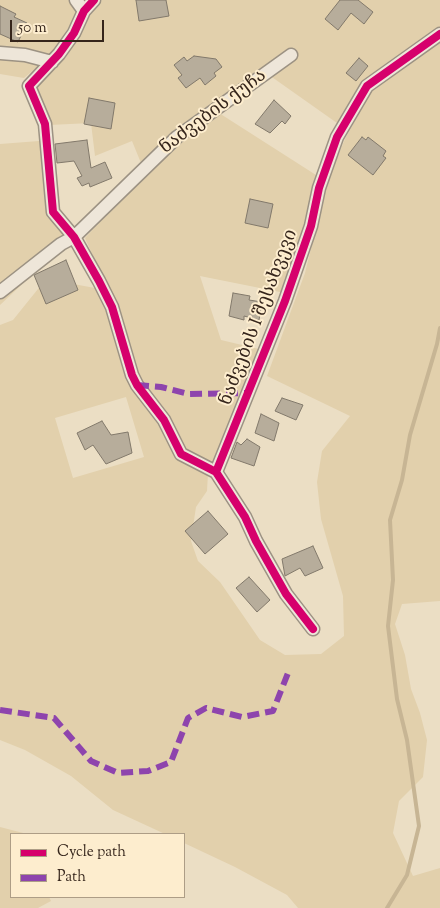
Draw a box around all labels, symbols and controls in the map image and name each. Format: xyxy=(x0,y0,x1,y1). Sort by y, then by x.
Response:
scale bar xyxy=(12,10,106,42)
text: 50 m xyxy=(18,18,47,39)
street label: ნაძვების ქუჩა xyxy=(157,66,271,160)
street label: ნაძვების I შესახვევი xyxy=(216,227,304,409)
legend xyxy=(10,833,185,898)
text: Cycle path xyxy=(57,842,126,863)
text: Path xyxy=(57,867,86,888)

